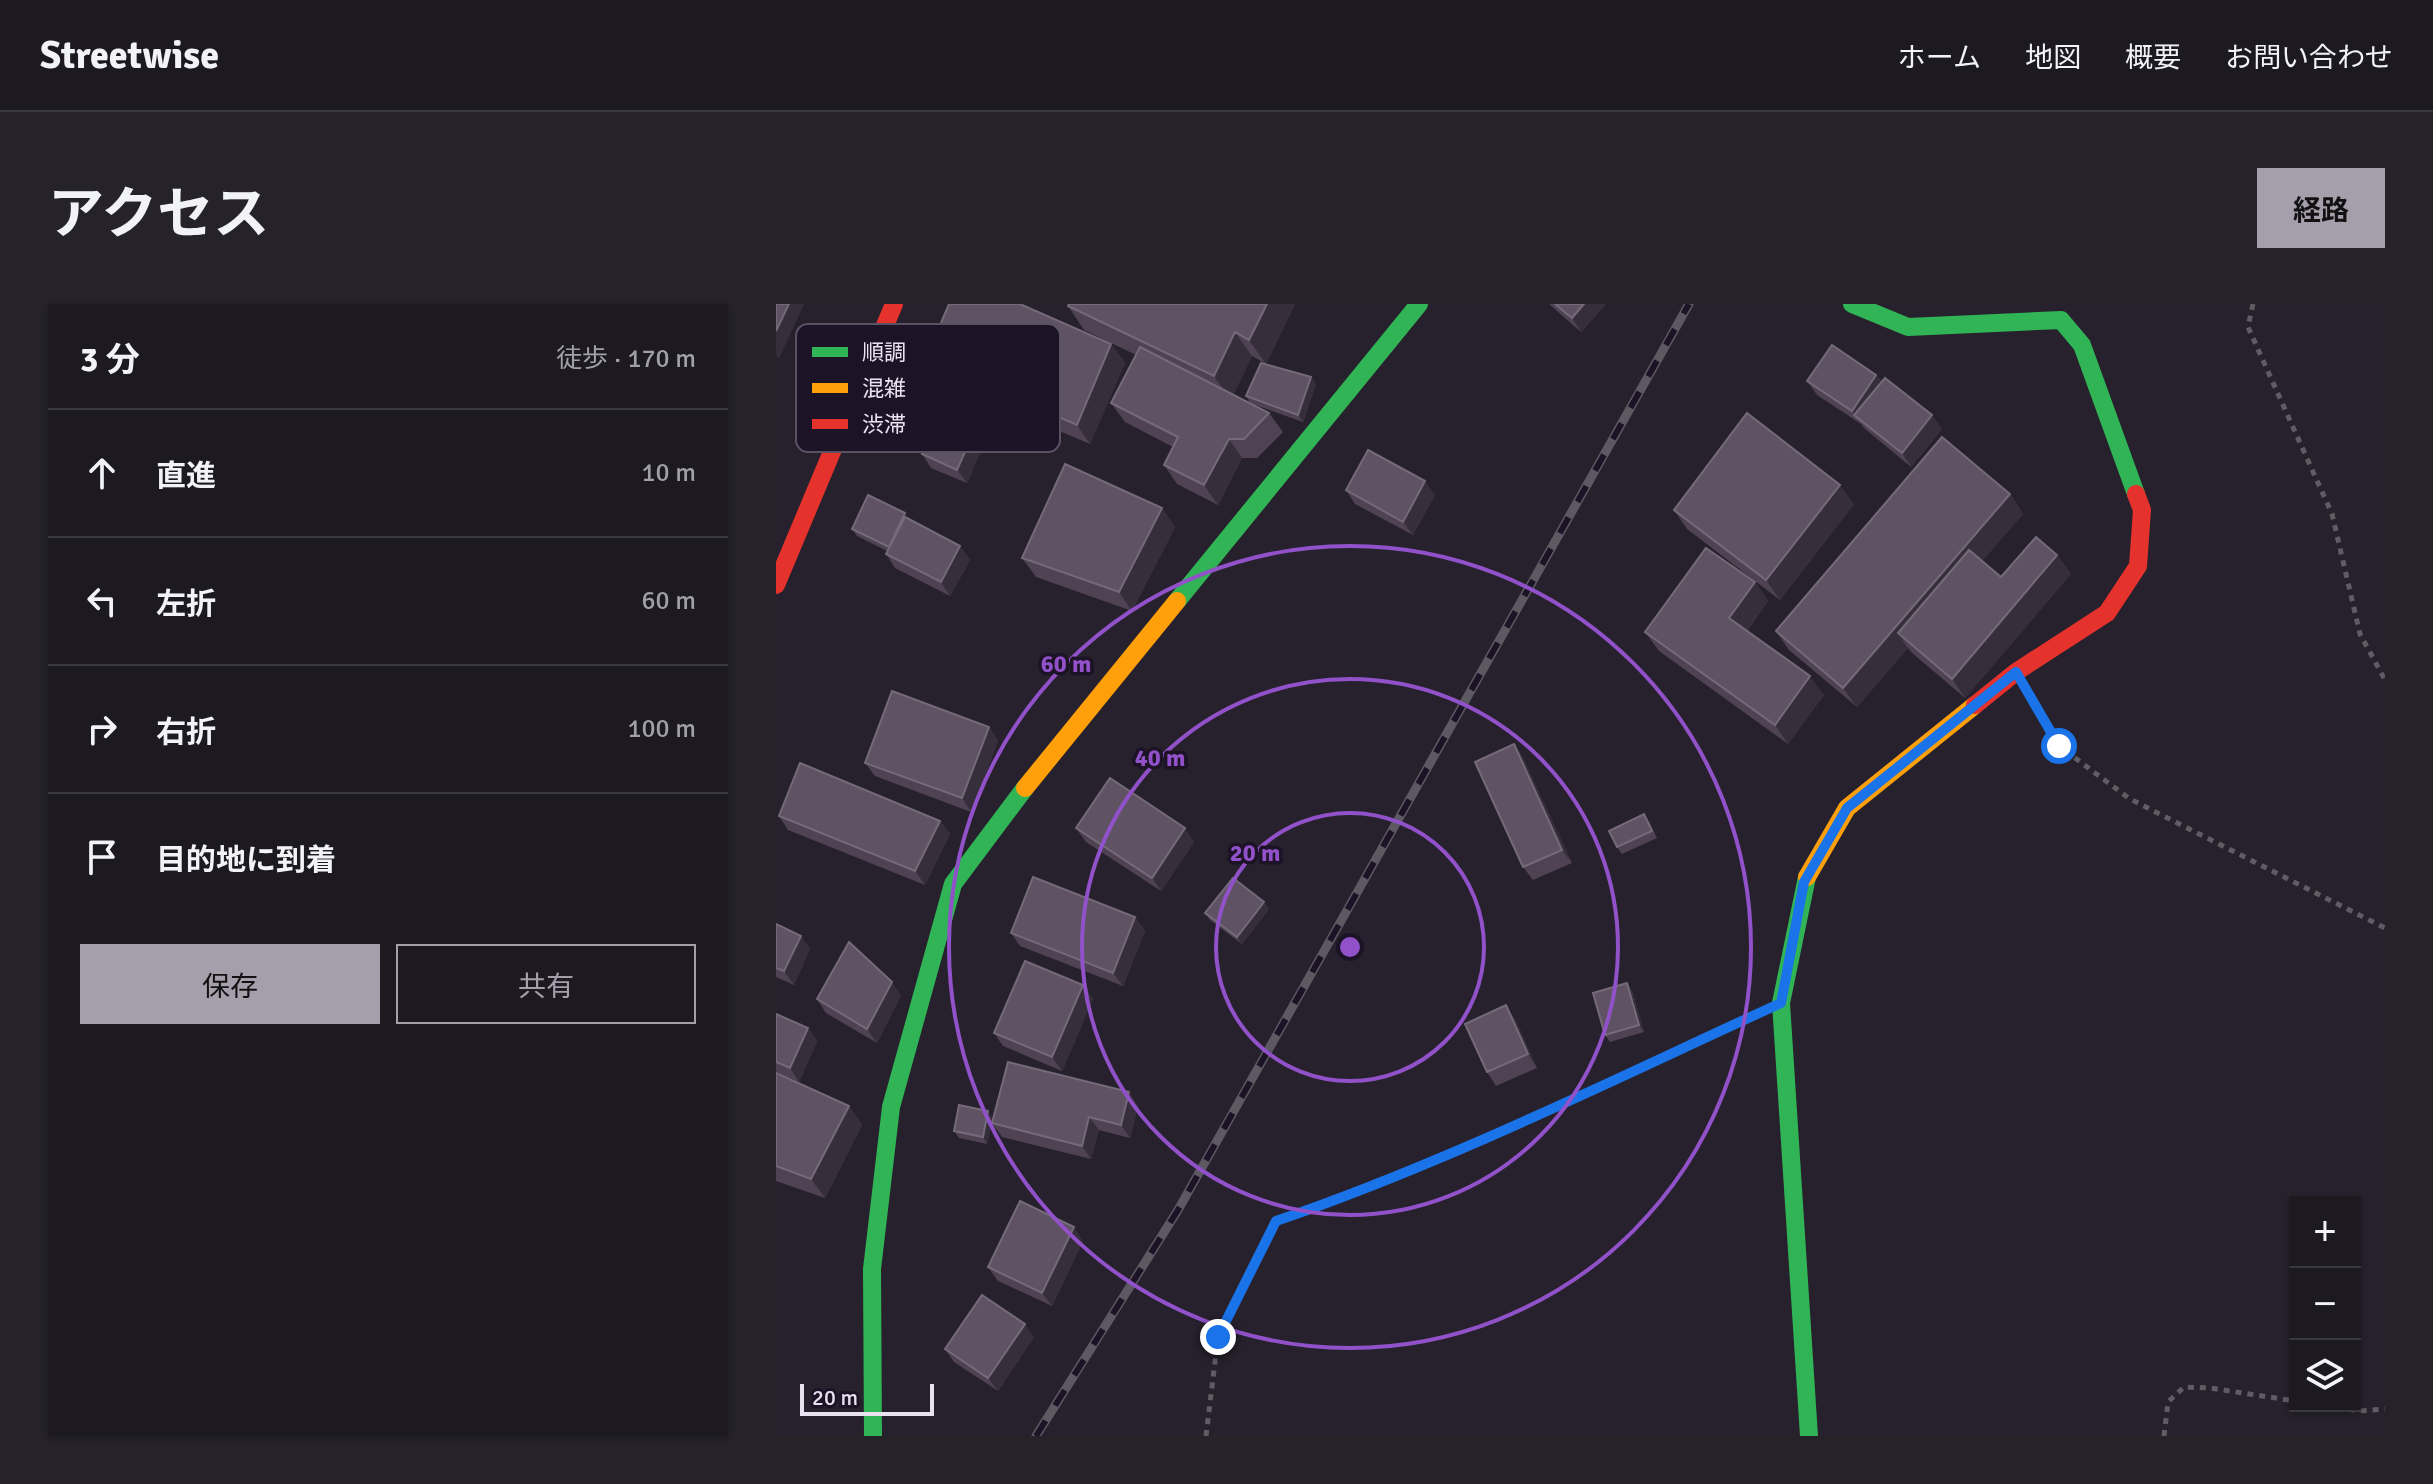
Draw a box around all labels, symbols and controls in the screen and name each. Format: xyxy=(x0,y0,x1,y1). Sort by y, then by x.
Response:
text: Streetwise xyxy=(40,32,219,79)
text: ホーム xyxy=(1898,41,1981,75)
text: 地図 xyxy=(2025,41,2081,75)
text: 概要 xyxy=(2125,41,2181,75)
text: お問い合わせ xyxy=(2225,41,2393,75)
button: 経路 xyxy=(2257,168,2385,248)
text: アクセス xyxy=(48,180,269,249)
legend xyxy=(796,324,1060,452)
text: 3 分 xyxy=(80,339,140,381)
text: 順調 xyxy=(862,339,906,366)
text: 徒歩 · 170 m xyxy=(556,343,696,375)
text: 混雑 xyxy=(862,375,906,402)
text: 渋滞 xyxy=(862,411,906,438)
icon: ahead xyxy=(80,451,124,495)
text: 10 m xyxy=(641,457,696,489)
text: 直進 xyxy=(156,458,216,495)
icon: left xyxy=(80,579,124,623)
text: 60 m xyxy=(641,585,696,617)
text: 左折 xyxy=(156,586,216,623)
text: 60 m xyxy=(1041,649,1091,679)
icon: right xyxy=(80,707,124,751)
text: 100 m xyxy=(627,713,696,745)
text: 右折 xyxy=(156,714,216,751)
route start xyxy=(2041,728,2077,764)
text: 40 m xyxy=(1135,743,1185,773)
icon: arrive xyxy=(80,835,124,879)
text: 20 m xyxy=(1230,838,1280,868)
text: 目的地に到着 xyxy=(156,842,336,879)
centre of rings xyxy=(1336,933,1364,961)
button: 保存 xyxy=(80,944,380,1024)
button: 共有 xyxy=(396,944,696,1024)
map controls xyxy=(2289,1196,2361,1412)
button: + xyxy=(2289,1196,2361,1268)
button: − xyxy=(2289,1268,2361,1340)
route end xyxy=(1200,1319,1236,1355)
button: layers xyxy=(2289,1340,2361,1412)
scale bar xyxy=(800,1380,934,1416)
text: 20 m xyxy=(812,1384,858,1411)

